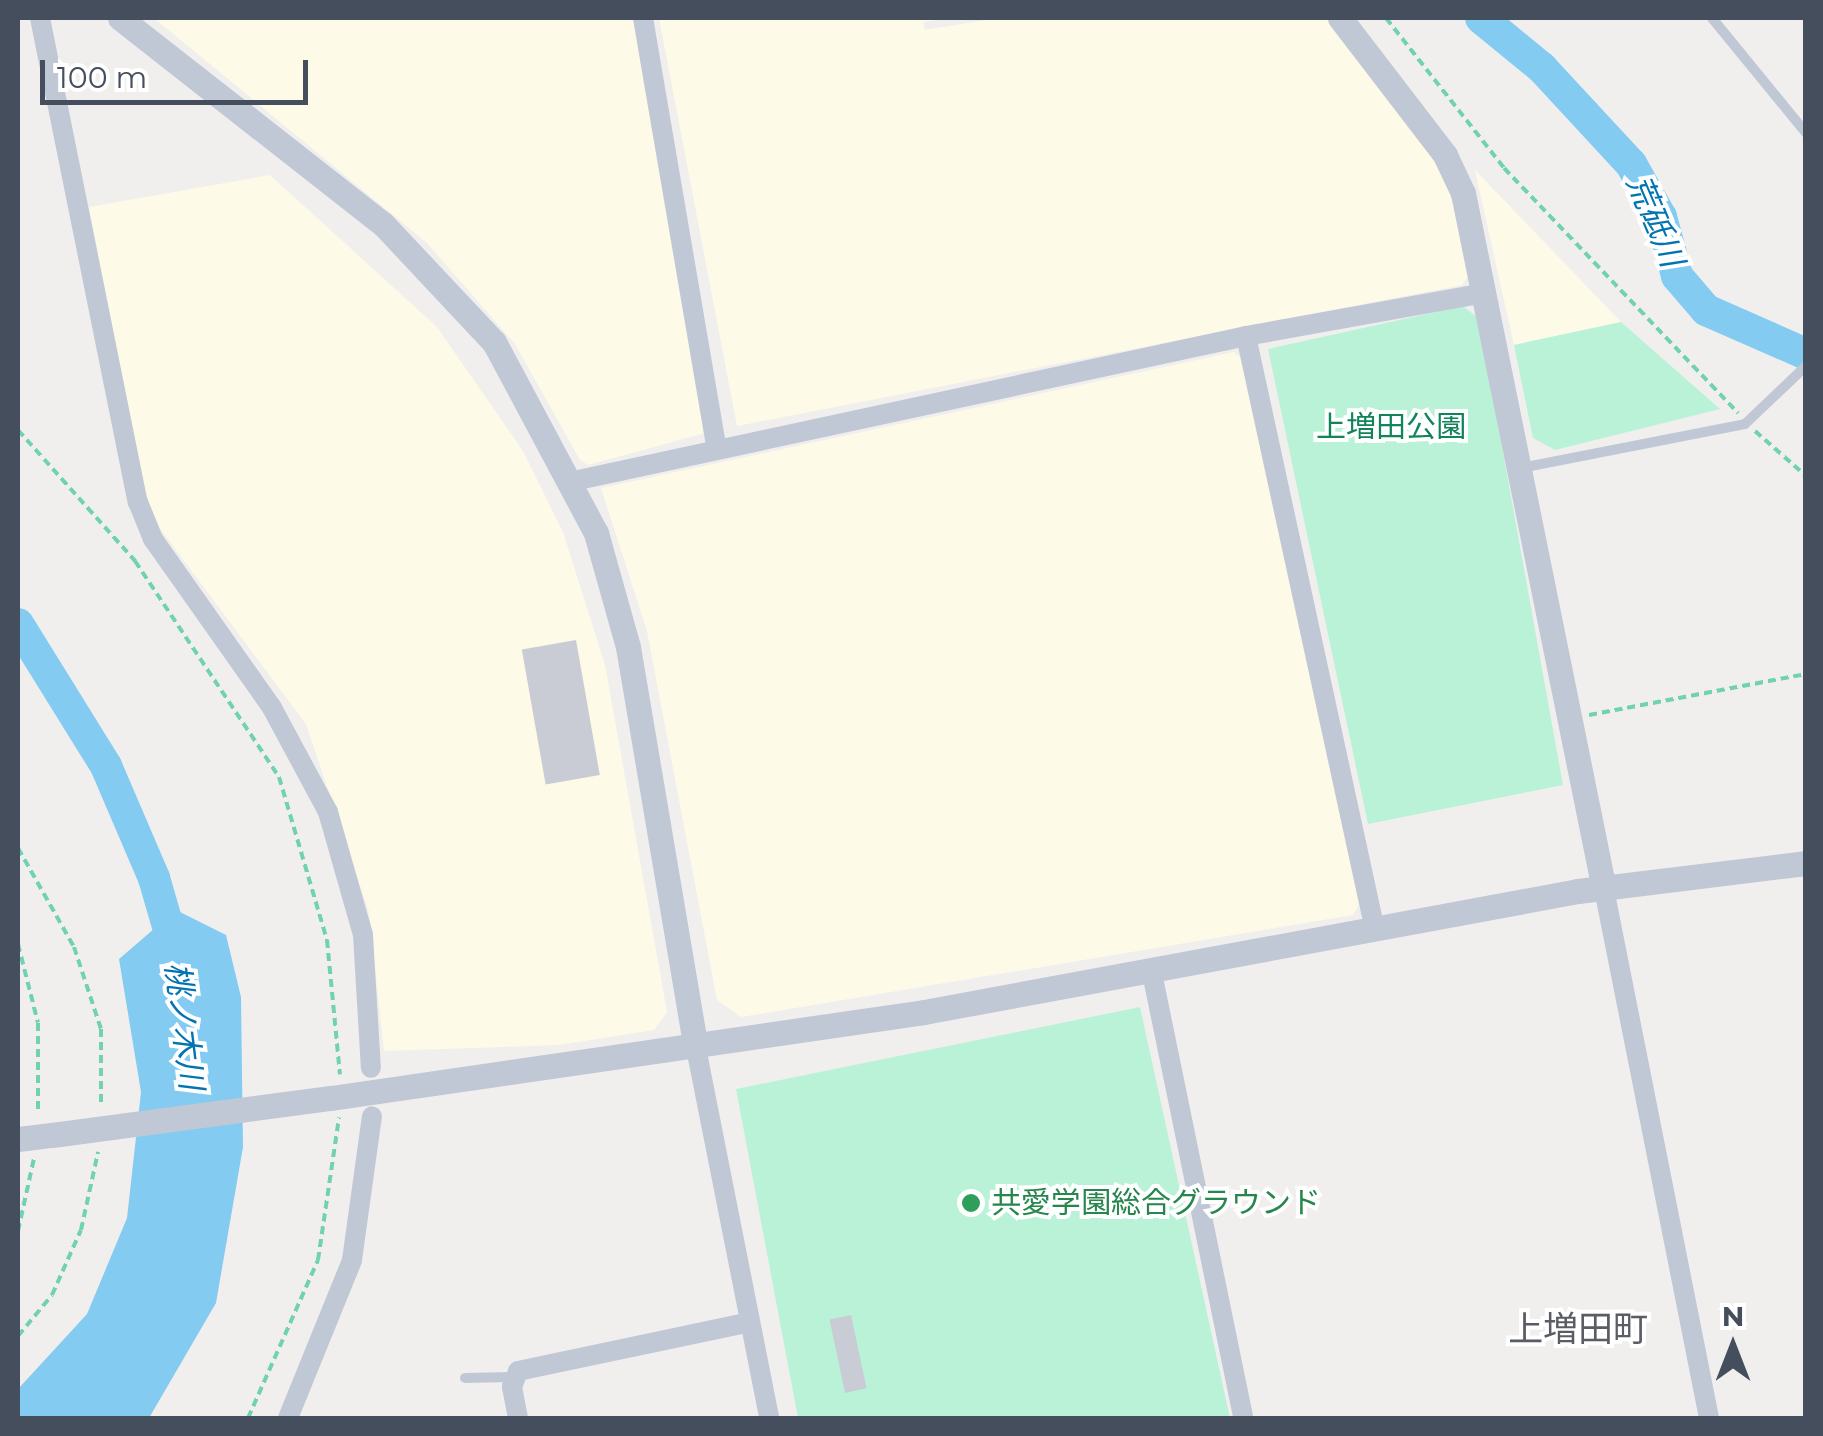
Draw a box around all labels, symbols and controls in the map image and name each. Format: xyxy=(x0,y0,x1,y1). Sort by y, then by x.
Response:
scale bar xyxy=(45,40,312,102)
text: 100 m xyxy=(57,59,147,96)
water label: 荒砥川 xyxy=(1619,169,1691,273)
park label: 上増田公園 xyxy=(1316,409,1466,445)
water label: 桃ノ木川 xyxy=(157,960,211,1092)
place label: 共愛学園総合グラウンド xyxy=(991,1185,1321,1221)
marker: 共愛学園総合グラウンド xyxy=(960,1192,982,1214)
north arrow xyxy=(1683,1296,1783,1396)
text: N xyxy=(1722,1299,1744,1333)
district label: 上増田町 xyxy=(1508,1308,1648,1350)

